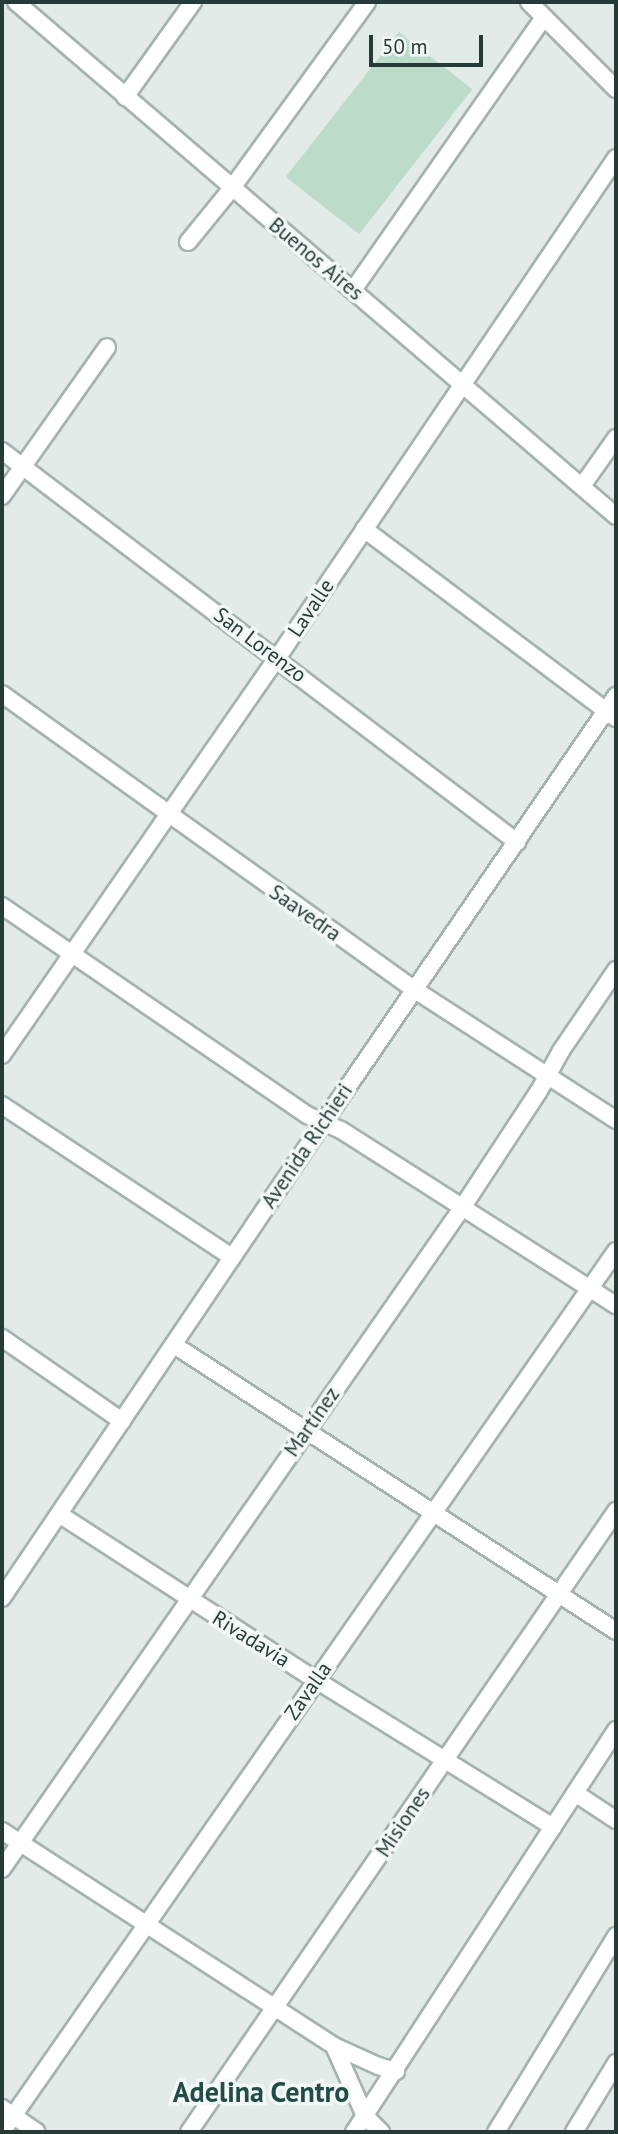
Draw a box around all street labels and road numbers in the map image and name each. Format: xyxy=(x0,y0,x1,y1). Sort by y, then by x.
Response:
street label: Buenos Aires xyxy=(263,212,369,306)
street label: Lavalle xyxy=(283,574,339,642)
street label: San Lorenzo xyxy=(209,602,311,688)
street label: Saavedra xyxy=(264,879,346,947)
street label: Avenida Richieri xyxy=(256,1079,358,1213)
street label: Martínez xyxy=(279,1382,345,1462)
street label: Rivadavia xyxy=(208,1605,294,1673)
street label: Zavalla xyxy=(279,1657,337,1725)
street label: Misiones xyxy=(370,1782,436,1862)

